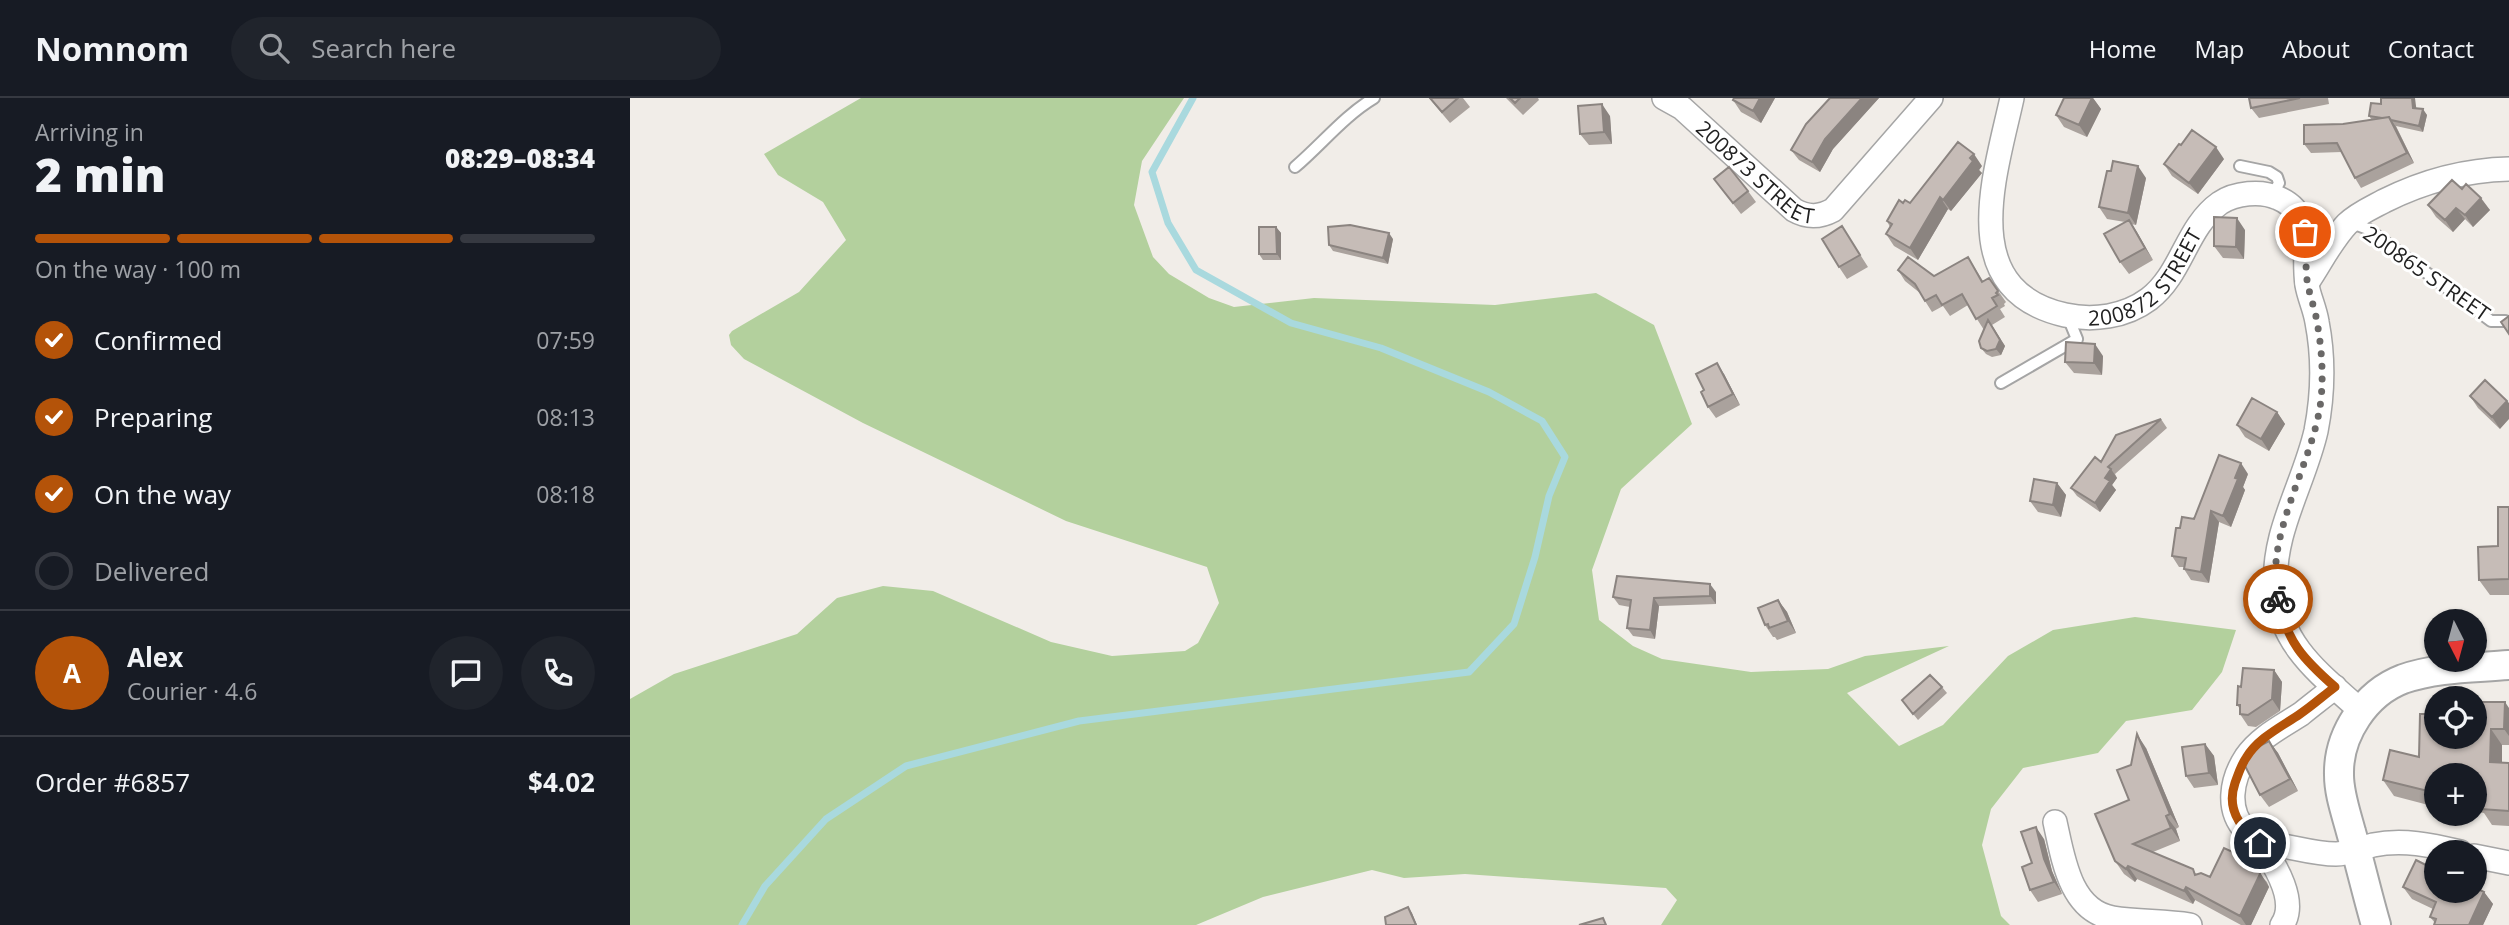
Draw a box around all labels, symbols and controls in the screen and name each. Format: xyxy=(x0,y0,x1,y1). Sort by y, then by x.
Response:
search box xyxy=(231,17,721,80)
text: Nomnom xyxy=(35,26,189,71)
icon: search xyxy=(255,29,293,67)
text: Search here xyxy=(311,30,456,66)
text: Home xyxy=(2089,32,2157,65)
text: Map xyxy=(2195,32,2244,65)
text: About xyxy=(2282,32,2350,65)
text: Contact xyxy=(2388,32,2474,65)
street label: 200873 STREET xyxy=(1690,114,1817,230)
text: Arriving in xyxy=(35,116,144,148)
text: 08:29–08:34 xyxy=(445,140,595,176)
text: 2 min xyxy=(35,143,166,205)
pin xyxy=(2275,202,2335,262)
icon: bag xyxy=(2286,213,2324,251)
street label: 200865 STREET xyxy=(2358,219,2496,327)
street label: 200872 STREET xyxy=(2087,223,2208,332)
text: On the way · 100 m xyxy=(35,253,241,285)
icon: check xyxy=(35,321,73,359)
text: Confirmed xyxy=(94,322,222,358)
text: 07:59 xyxy=(536,324,595,356)
icon: check xyxy=(35,398,73,436)
text: Preparing xyxy=(94,399,212,435)
text: 08:13 xyxy=(536,401,595,433)
icon: check xyxy=(35,475,73,513)
text: On the way xyxy=(94,476,231,512)
text: 08:18 xyxy=(536,478,595,510)
text: Delivered xyxy=(94,553,209,589)
courier xyxy=(2243,564,2313,634)
icon: bike xyxy=(2259,580,2297,618)
north arrow xyxy=(2424,609,2487,672)
map controls xyxy=(2424,609,2487,903)
button: chat xyxy=(429,636,503,710)
button: phone xyxy=(521,636,595,710)
text: Alex xyxy=(127,639,183,675)
text: A xyxy=(63,655,81,691)
text: Courier · 4.6 xyxy=(127,675,257,707)
button: locate xyxy=(2424,686,2487,749)
button: + xyxy=(2424,763,2487,826)
text: Order #6857 xyxy=(35,764,190,800)
text: $4.02 xyxy=(528,764,595,800)
pin xyxy=(2230,813,2290,873)
icon: home xyxy=(2241,824,2279,862)
button: − xyxy=(2424,840,2487,903)

